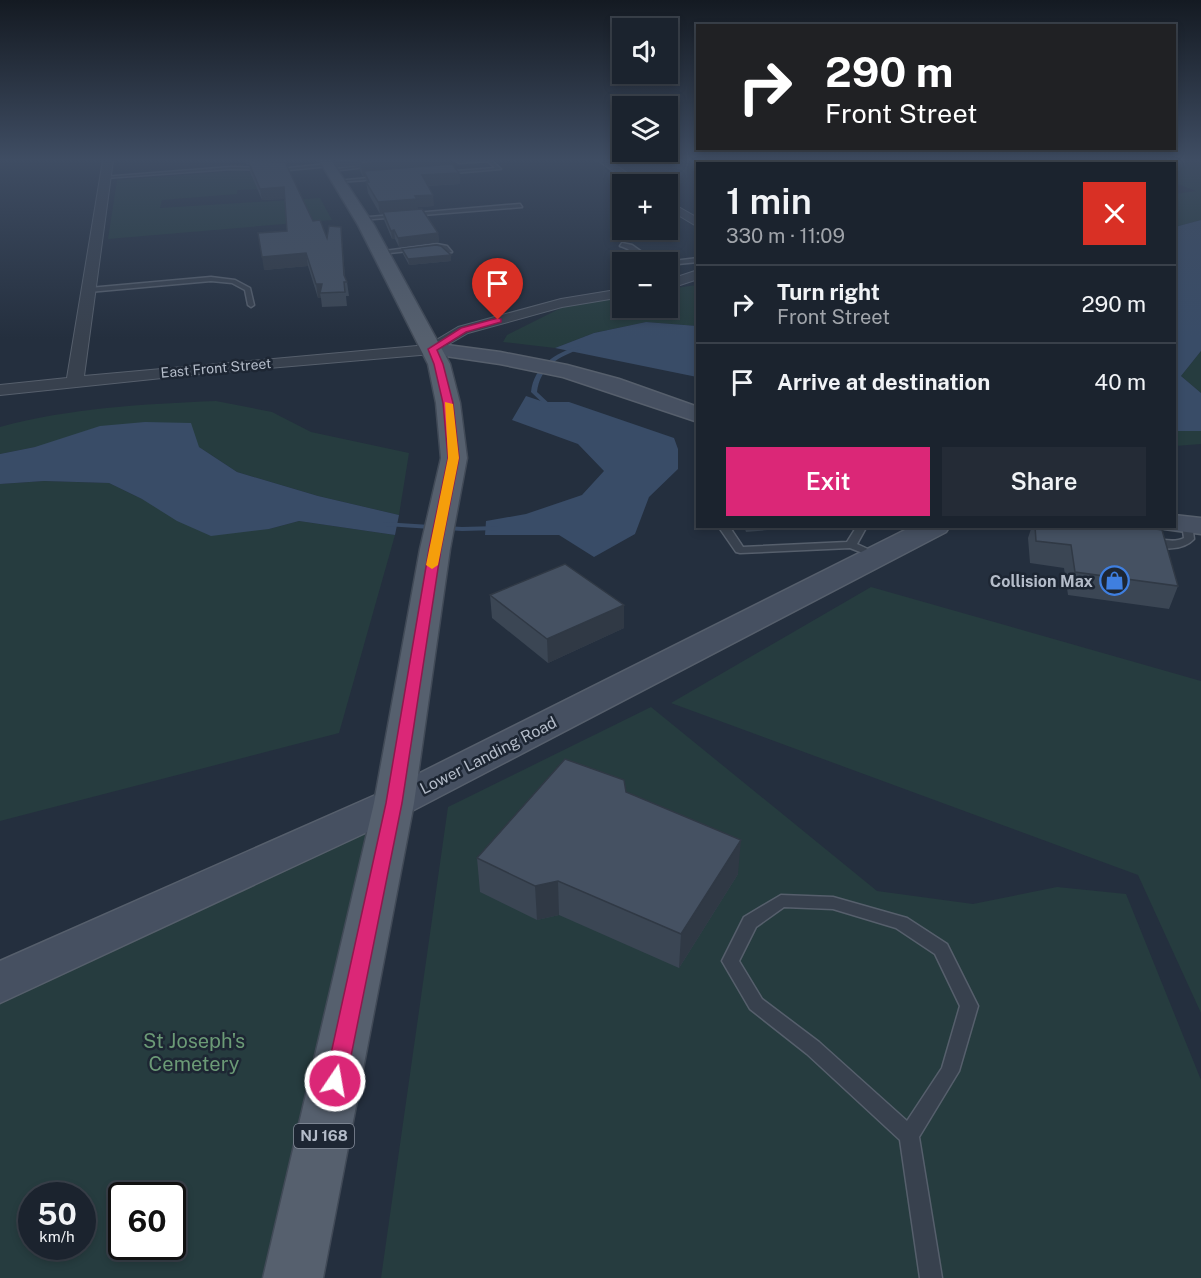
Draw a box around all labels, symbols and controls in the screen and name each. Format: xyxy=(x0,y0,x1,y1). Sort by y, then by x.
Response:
map controls xyxy=(612,18,678,318)
button: sound xyxy=(612,18,678,84)
text: 290 m xyxy=(825,47,953,96)
icon: right xyxy=(726,48,804,126)
button: layers xyxy=(612,96,678,162)
text: Front Street xyxy=(825,97,978,129)
button: + xyxy=(612,174,678,240)
text: 1 min xyxy=(726,180,812,222)
button: close xyxy=(1083,182,1146,245)
text: 330 m · 11:09 xyxy=(726,224,845,248)
button: − xyxy=(612,252,678,318)
pin xyxy=(472,258,523,320)
icon: arrive xyxy=(481,267,514,300)
text: Turn right xyxy=(777,279,880,305)
icon: right xyxy=(726,288,759,321)
text: 290 m xyxy=(1081,291,1146,317)
text: Front Street xyxy=(777,305,890,329)
street label: East Front Street xyxy=(160,355,272,381)
icon: arrive xyxy=(726,366,759,399)
text: Arrive at destination xyxy=(777,369,990,395)
text: 40 m xyxy=(1094,369,1146,395)
button: Exit xyxy=(726,447,930,516)
button: Share xyxy=(942,447,1146,516)
shop icon: Collision Max xyxy=(1098,565,1130,597)
place label: Collision Max xyxy=(990,572,1094,591)
street label: Lower Landing Road xyxy=(417,713,560,798)
park label: St Joseph's Cemetery xyxy=(143,1029,245,1076)
position arrow xyxy=(303,1049,367,1113)
road number: NJ 168 xyxy=(294,1124,354,1148)
speed limit sign: 60 xyxy=(108,1182,186,1260)
text: 50 xyxy=(37,1196,77,1232)
text: km/h xyxy=(39,1228,75,1245)

